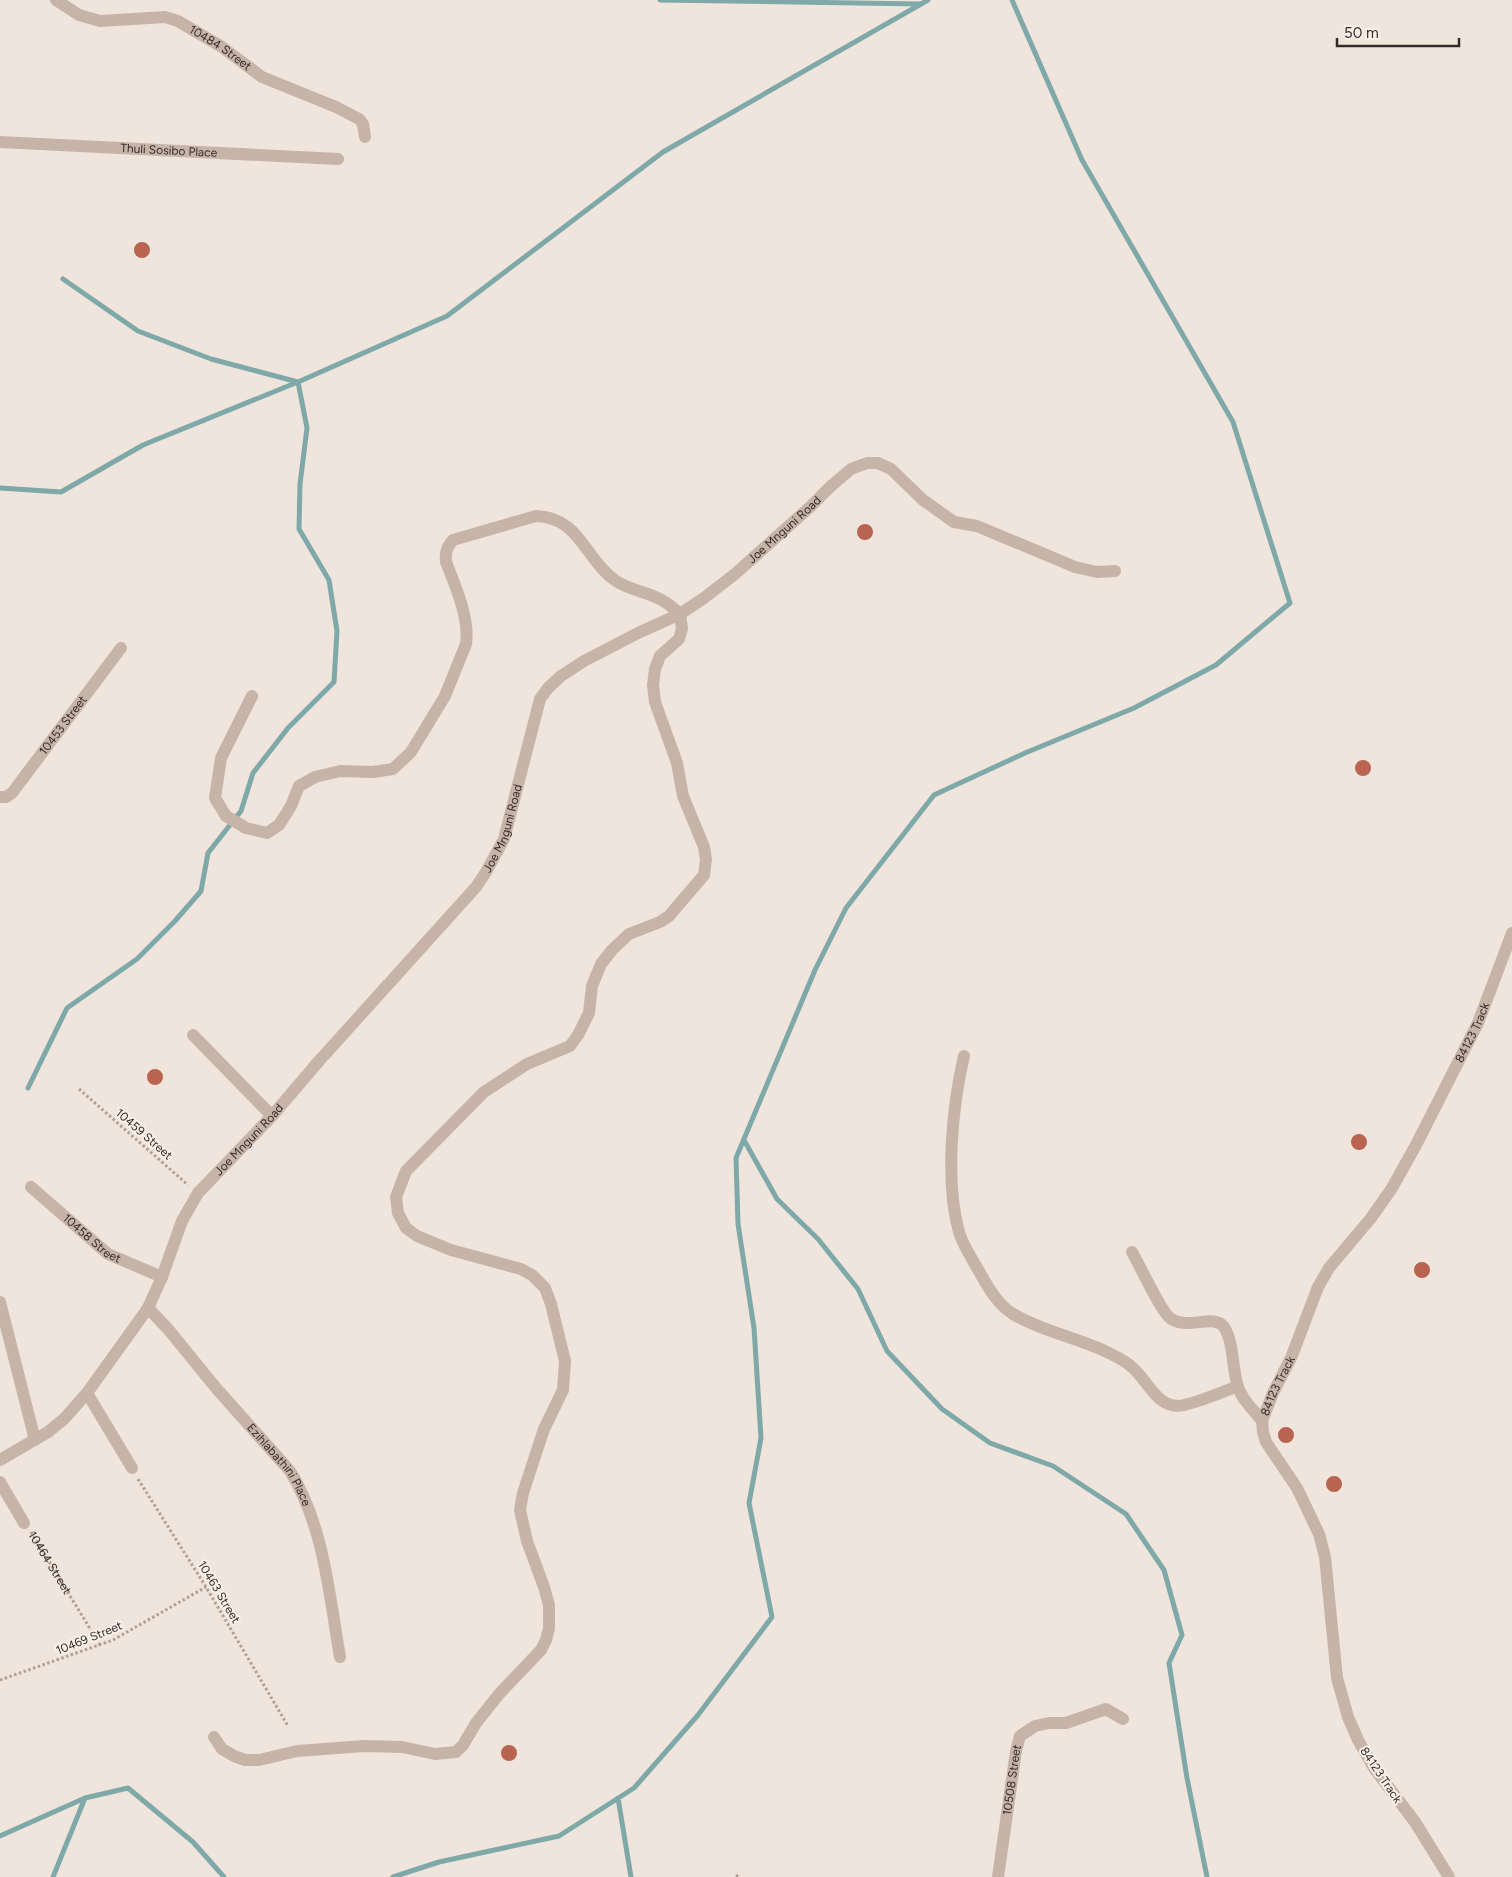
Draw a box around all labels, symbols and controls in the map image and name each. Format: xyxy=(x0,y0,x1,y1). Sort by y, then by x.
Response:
scale bar xyxy=(1337,15,1460,47)
street label: 10484 Street xyxy=(187,22,254,74)
text: 50 m xyxy=(1344,24,1379,42)
street label: Thuli Sosibo Place xyxy=(120,141,218,160)
street label: Joe Mnguni Road xyxy=(745,493,824,566)
street label: 10453 Street xyxy=(36,693,90,757)
street label: Joe Mnguni Road xyxy=(480,783,525,875)
street label: 84123 Track xyxy=(1452,1000,1492,1065)
street label: Joe Mnguni Road xyxy=(212,1101,286,1178)
street label: 10459 Street xyxy=(113,1106,175,1163)
street label: 10458 Street xyxy=(60,1211,124,1266)
street label: 84123 Track xyxy=(1258,1354,1298,1418)
street label: Ezihlabathini Place xyxy=(244,1421,314,1509)
street label: 10464 Street xyxy=(25,1529,74,1597)
street label: 10463 Street xyxy=(195,1558,243,1626)
street label: 10469 Street xyxy=(54,1618,125,1658)
street label: 10508 Street xyxy=(1000,1743,1025,1816)
street label: 84123 Track xyxy=(1357,1744,1405,1806)

